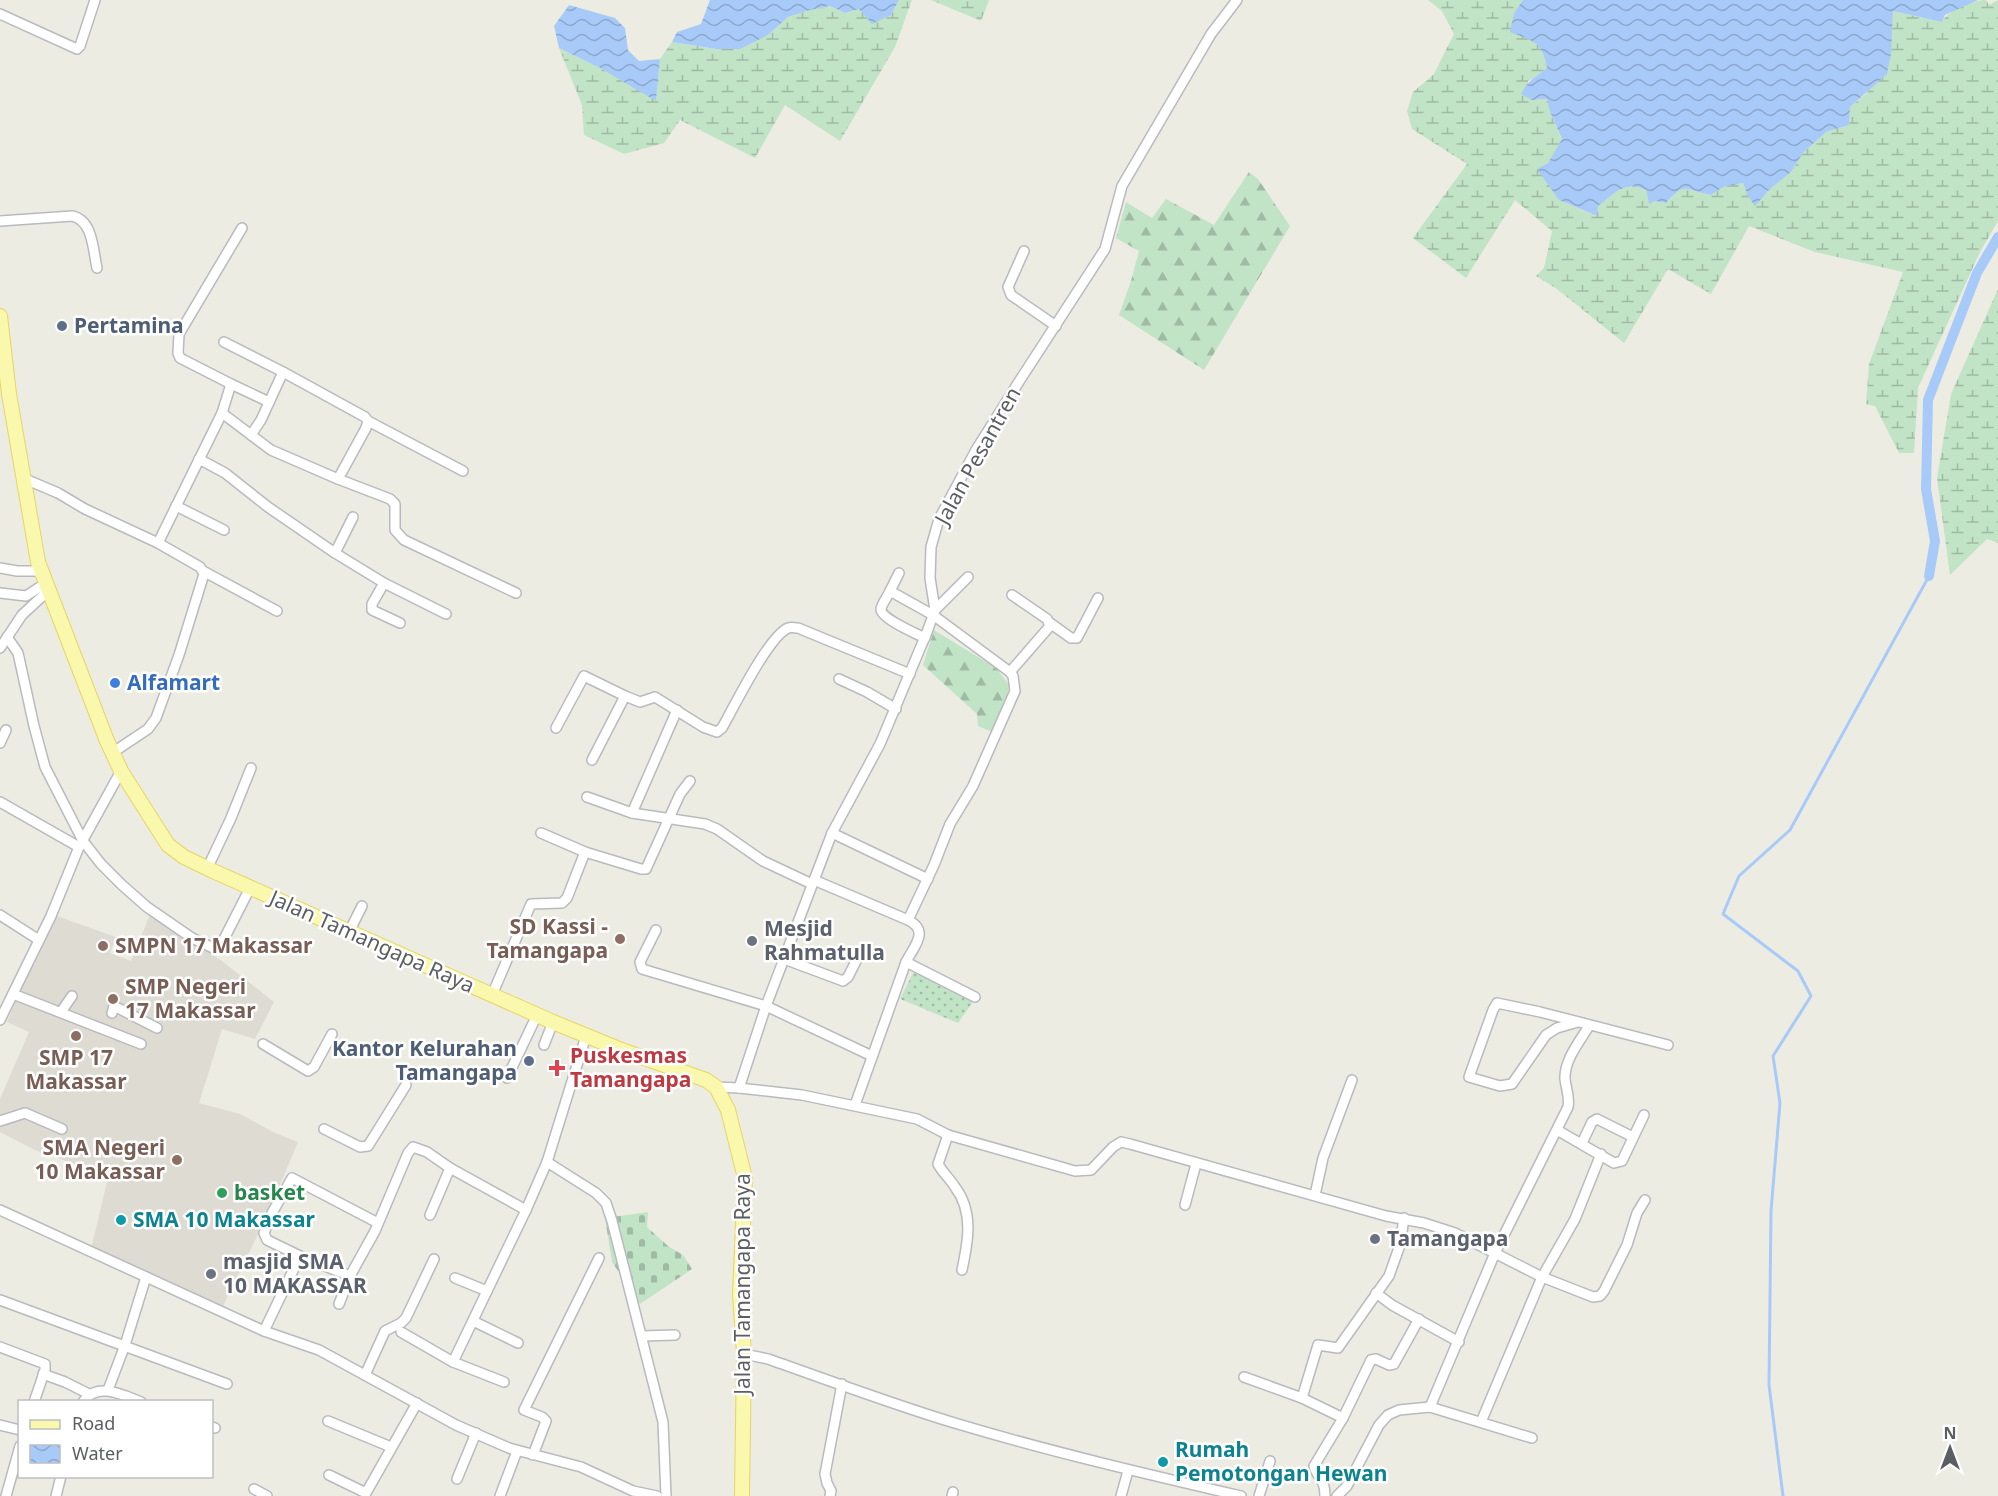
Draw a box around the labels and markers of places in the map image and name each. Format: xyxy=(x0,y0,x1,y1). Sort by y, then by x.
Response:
place label: Pertamina xyxy=(74,311,184,339)
marker: Pertamina xyxy=(55,319,69,333)
place label: Alfamart xyxy=(127,668,220,696)
marker: Alfamart xyxy=(108,676,122,690)
place label: SD Kassi - Tamangapa xyxy=(487,912,608,964)
place label: Mesjid Rahmatulla xyxy=(764,914,885,966)
place label: SMPN 17 Makassar xyxy=(115,931,313,959)
marker: SD Kassi - Tamangapa xyxy=(613,932,627,946)
marker: Mesjid Rahmatulla xyxy=(745,934,759,948)
marker: SMPN 17 Makassar xyxy=(96,939,110,953)
place label: SMP Negeri 17 Makassar xyxy=(125,972,256,1024)
marker: SMP Negeri 17 Makassar xyxy=(106,992,120,1006)
marker: SMP 17 Makassar xyxy=(69,1029,83,1043)
place label: Kantor Kelurahan Tamangapa xyxy=(332,1034,517,1086)
place label: Puskesmas Tamangapa xyxy=(570,1041,691,1093)
place label: SMP 17 Makassar xyxy=(25,1043,127,1095)
marker: Kantor Kelurahan Tamangapa xyxy=(522,1054,536,1068)
marker: Puskesmas Tamangapa xyxy=(548,1059,566,1077)
place label: SMA Negeri 10 Makassar xyxy=(34,1133,166,1185)
marker: SMA Negeri 10 Makassar xyxy=(170,1153,184,1167)
place label: basket xyxy=(234,1178,305,1206)
marker: basket xyxy=(215,1186,229,1200)
place label: SMA 10 Makassar xyxy=(133,1205,315,1233)
marker: SMA 10 Makassar xyxy=(114,1213,128,1227)
place label: Tamangapa xyxy=(1387,1224,1508,1252)
marker: Tamangapa xyxy=(1368,1232,1382,1246)
place label: masjid SMA 10 MAKASSAR xyxy=(223,1247,367,1299)
marker: masjid SMA 10 MAKASSAR xyxy=(204,1267,218,1281)
place label: Rumah Pemotongan Hewan xyxy=(1175,1435,1387,1487)
marker: Rumah Pemotongan Hewan xyxy=(1156,1455,1170,1469)

